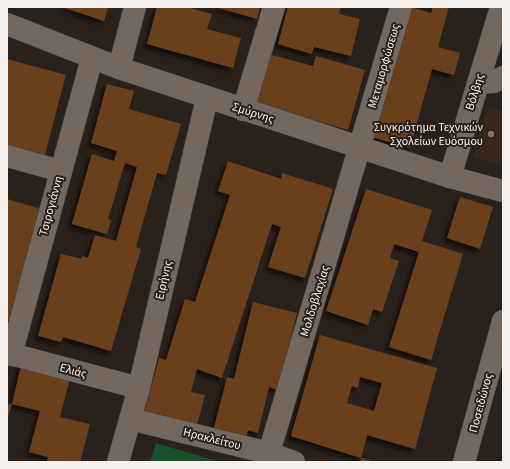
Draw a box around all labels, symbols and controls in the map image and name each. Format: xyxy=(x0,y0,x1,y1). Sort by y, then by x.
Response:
street label: Μεταμορφώσεως xyxy=(364,22,404,110)
street label: Βόλβης xyxy=(461,71,489,113)
street label: Σμύρνης xyxy=(230,98,276,128)
place label: Συγκρότημα Τεχνικών Σχολείων Ευόσμου xyxy=(374,119,483,150)
marker: Συγκρότημα Τεχνικών Σχολείων Ευόσμου xyxy=(486,129,496,139)
street label: Τσιρογιάννη xyxy=(35,174,67,238)
street label: Ειρήνης xyxy=(151,259,177,301)
street label: Μολδοβλαχίας xyxy=(296,263,334,339)
street label: Ελιάς xyxy=(58,359,88,383)
street label: Ποσειδώνος xyxy=(465,371,497,435)
street label: Ηρακλείτου xyxy=(181,424,243,454)

